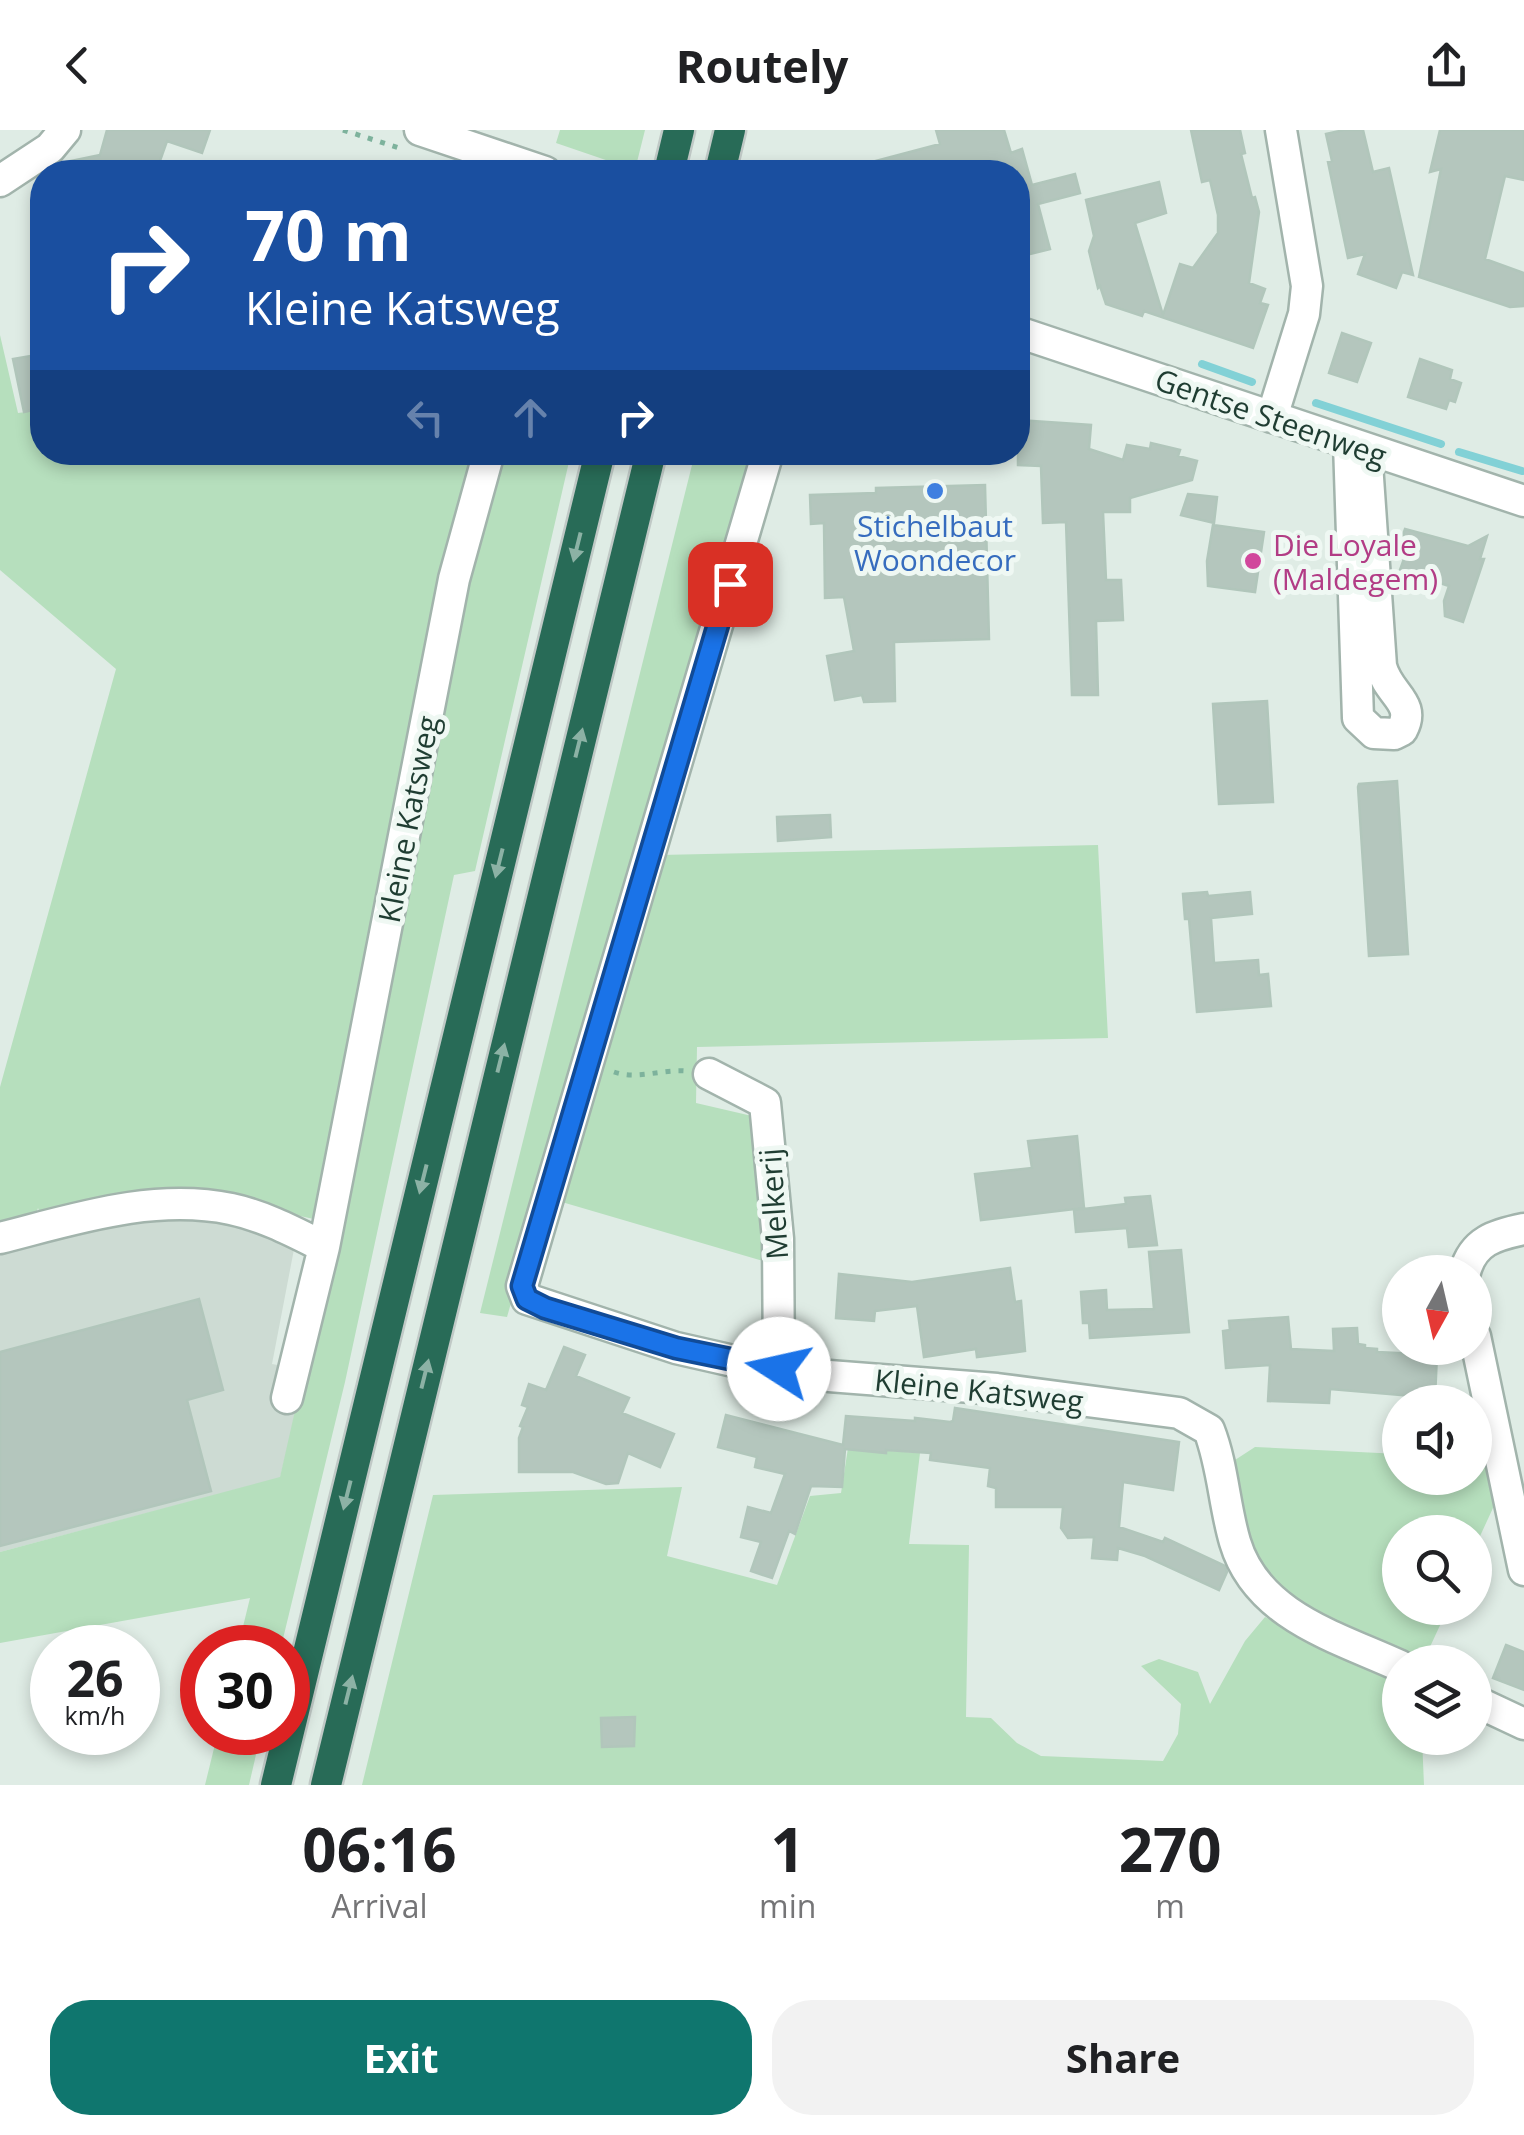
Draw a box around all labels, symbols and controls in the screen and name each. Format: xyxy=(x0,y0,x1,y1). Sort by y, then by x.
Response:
text: Routely xyxy=(676,35,848,96)
icon: back xyxy=(50,38,105,93)
icon: share xyxy=(1419,38,1474,93)
text: 70 m xyxy=(245,186,412,282)
icon: right xyxy=(80,200,210,330)
text: Kleine Katsweg xyxy=(245,277,560,338)
street label: Gentse Steenweg xyxy=(1150,358,1392,476)
icon: left xyxy=(398,390,453,445)
icon: ahead xyxy=(503,390,558,445)
icon: right xyxy=(608,390,663,445)
marker: Stichelbaut Woondecor xyxy=(924,480,946,502)
place label: Stichelbaut Woondecor xyxy=(854,505,1016,580)
place label: Die Loyale (Maldegem) xyxy=(1273,524,1438,599)
one-way arrow xyxy=(569,532,584,563)
pin xyxy=(688,542,773,627)
marker: Die Loyale (Maldegem) xyxy=(1242,550,1264,572)
icon: arrive xyxy=(703,557,758,612)
street label: Kleine Katsweg xyxy=(368,712,448,926)
one-way arrow xyxy=(572,727,587,758)
one-way arrow xyxy=(491,848,507,879)
one-way arrow xyxy=(494,1042,509,1073)
street label: Melkerij xyxy=(749,1147,797,1261)
one-way arrow xyxy=(415,1164,430,1195)
north arrow xyxy=(1382,1255,1492,1365)
map controls xyxy=(1382,1255,1492,1755)
position arrow xyxy=(727,1317,831,1421)
one-way arrow xyxy=(418,1358,433,1389)
street label: Kleine Katsweg xyxy=(873,1359,1085,1421)
button: sound xyxy=(1382,1385,1492,1495)
one-way arrow xyxy=(339,1480,354,1511)
button: search xyxy=(1382,1515,1492,1625)
speed limit sign: 30 xyxy=(180,1625,310,1755)
text: 26 xyxy=(66,1644,124,1712)
button: layers xyxy=(1382,1645,1492,1755)
one-way arrow xyxy=(342,1674,357,1705)
text: km/h xyxy=(65,1698,125,1732)
text: 06:16 xyxy=(302,1808,457,1890)
text: 1 xyxy=(771,1808,805,1890)
text: 270 xyxy=(1119,1808,1222,1890)
text: Arrival xyxy=(331,1884,428,1927)
text: min xyxy=(759,1884,816,1927)
text: m xyxy=(1155,1884,1185,1927)
button: Exit xyxy=(50,2000,752,2115)
button: Share xyxy=(772,2000,1474,2115)

